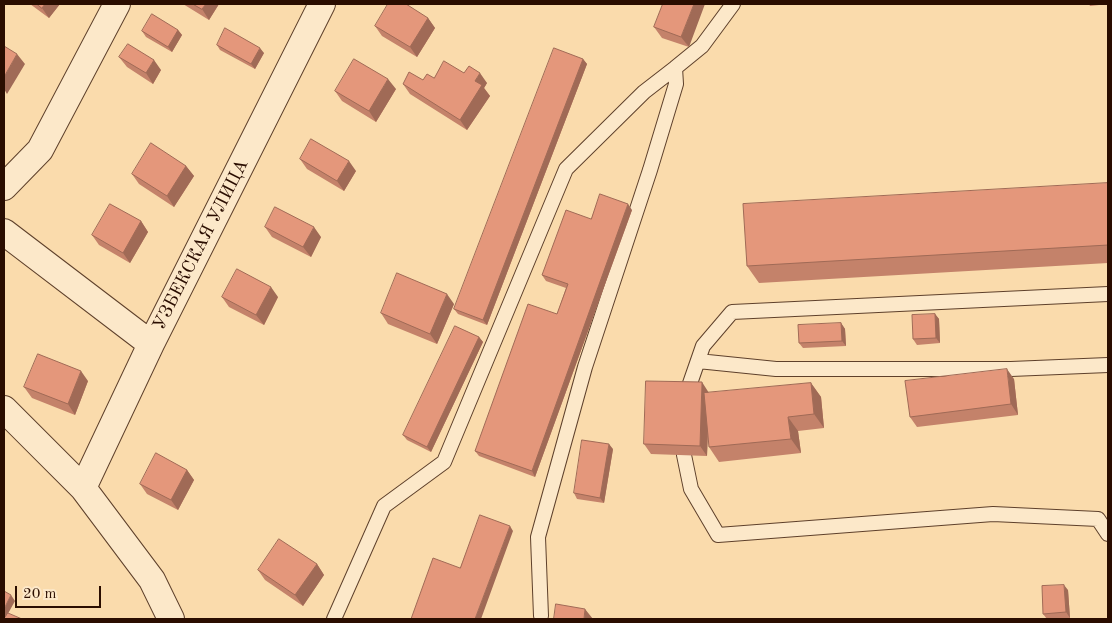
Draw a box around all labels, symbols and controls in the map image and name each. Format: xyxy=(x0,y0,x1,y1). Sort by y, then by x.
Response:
street label: УЗБЕКСКАЯ УЛИЦА xyxy=(149,156,253,334)
scale bar xyxy=(18,576,104,608)
text: 20 m xyxy=(23,587,57,602)

